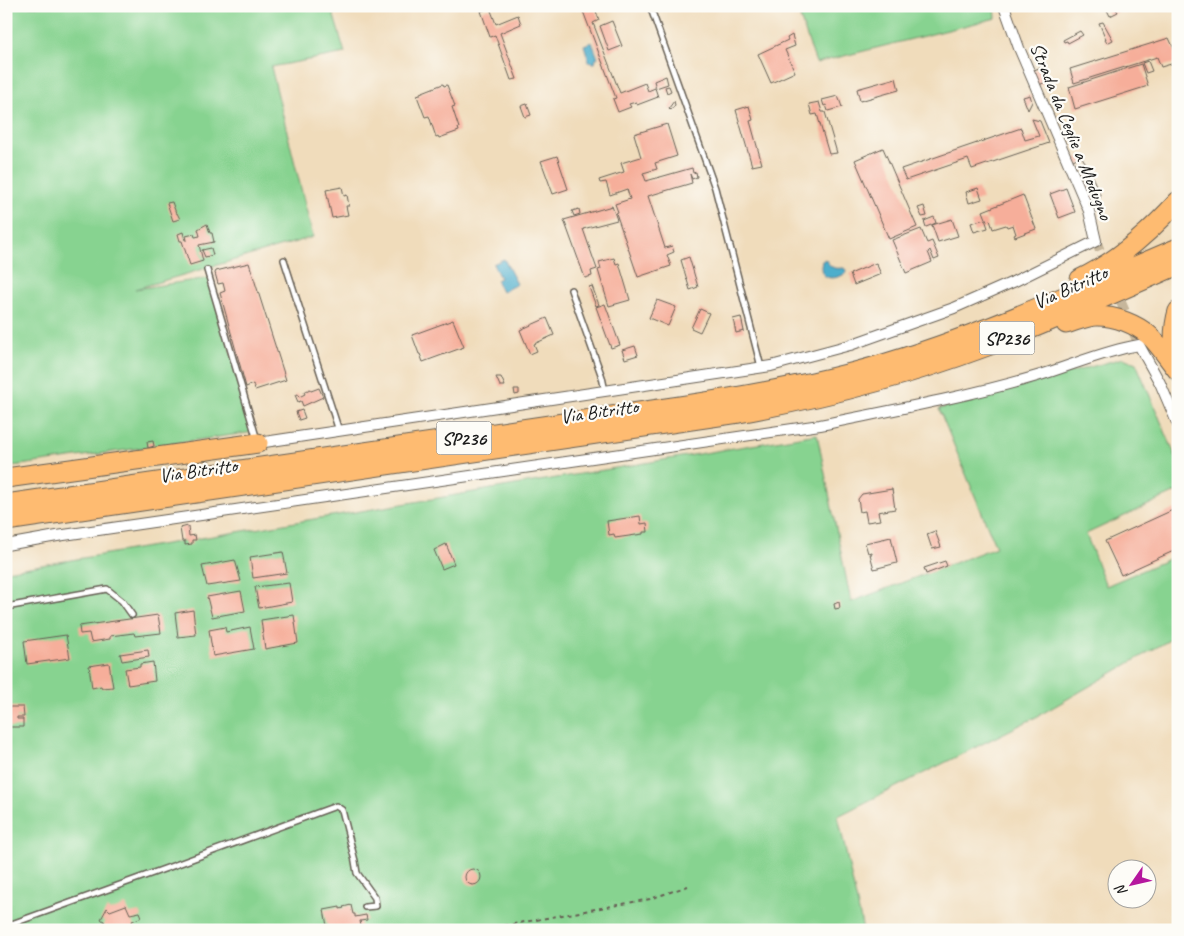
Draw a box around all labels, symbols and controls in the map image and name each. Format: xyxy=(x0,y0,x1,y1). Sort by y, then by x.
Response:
street label: Strada da Ceglie a Modugno xyxy=(1024,39,1119,224)
street label: Via Bitritto xyxy=(1029,259,1113,315)
road number: SP236 xyxy=(980,322,1034,354)
street label: Via Bitritto xyxy=(559,393,641,429)
road number: SP236 xyxy=(436,422,492,454)
street label: Via Bitritto xyxy=(158,452,240,488)
north arrow xyxy=(1106,858,1156,908)
text: N xyxy=(1111,881,1131,899)

